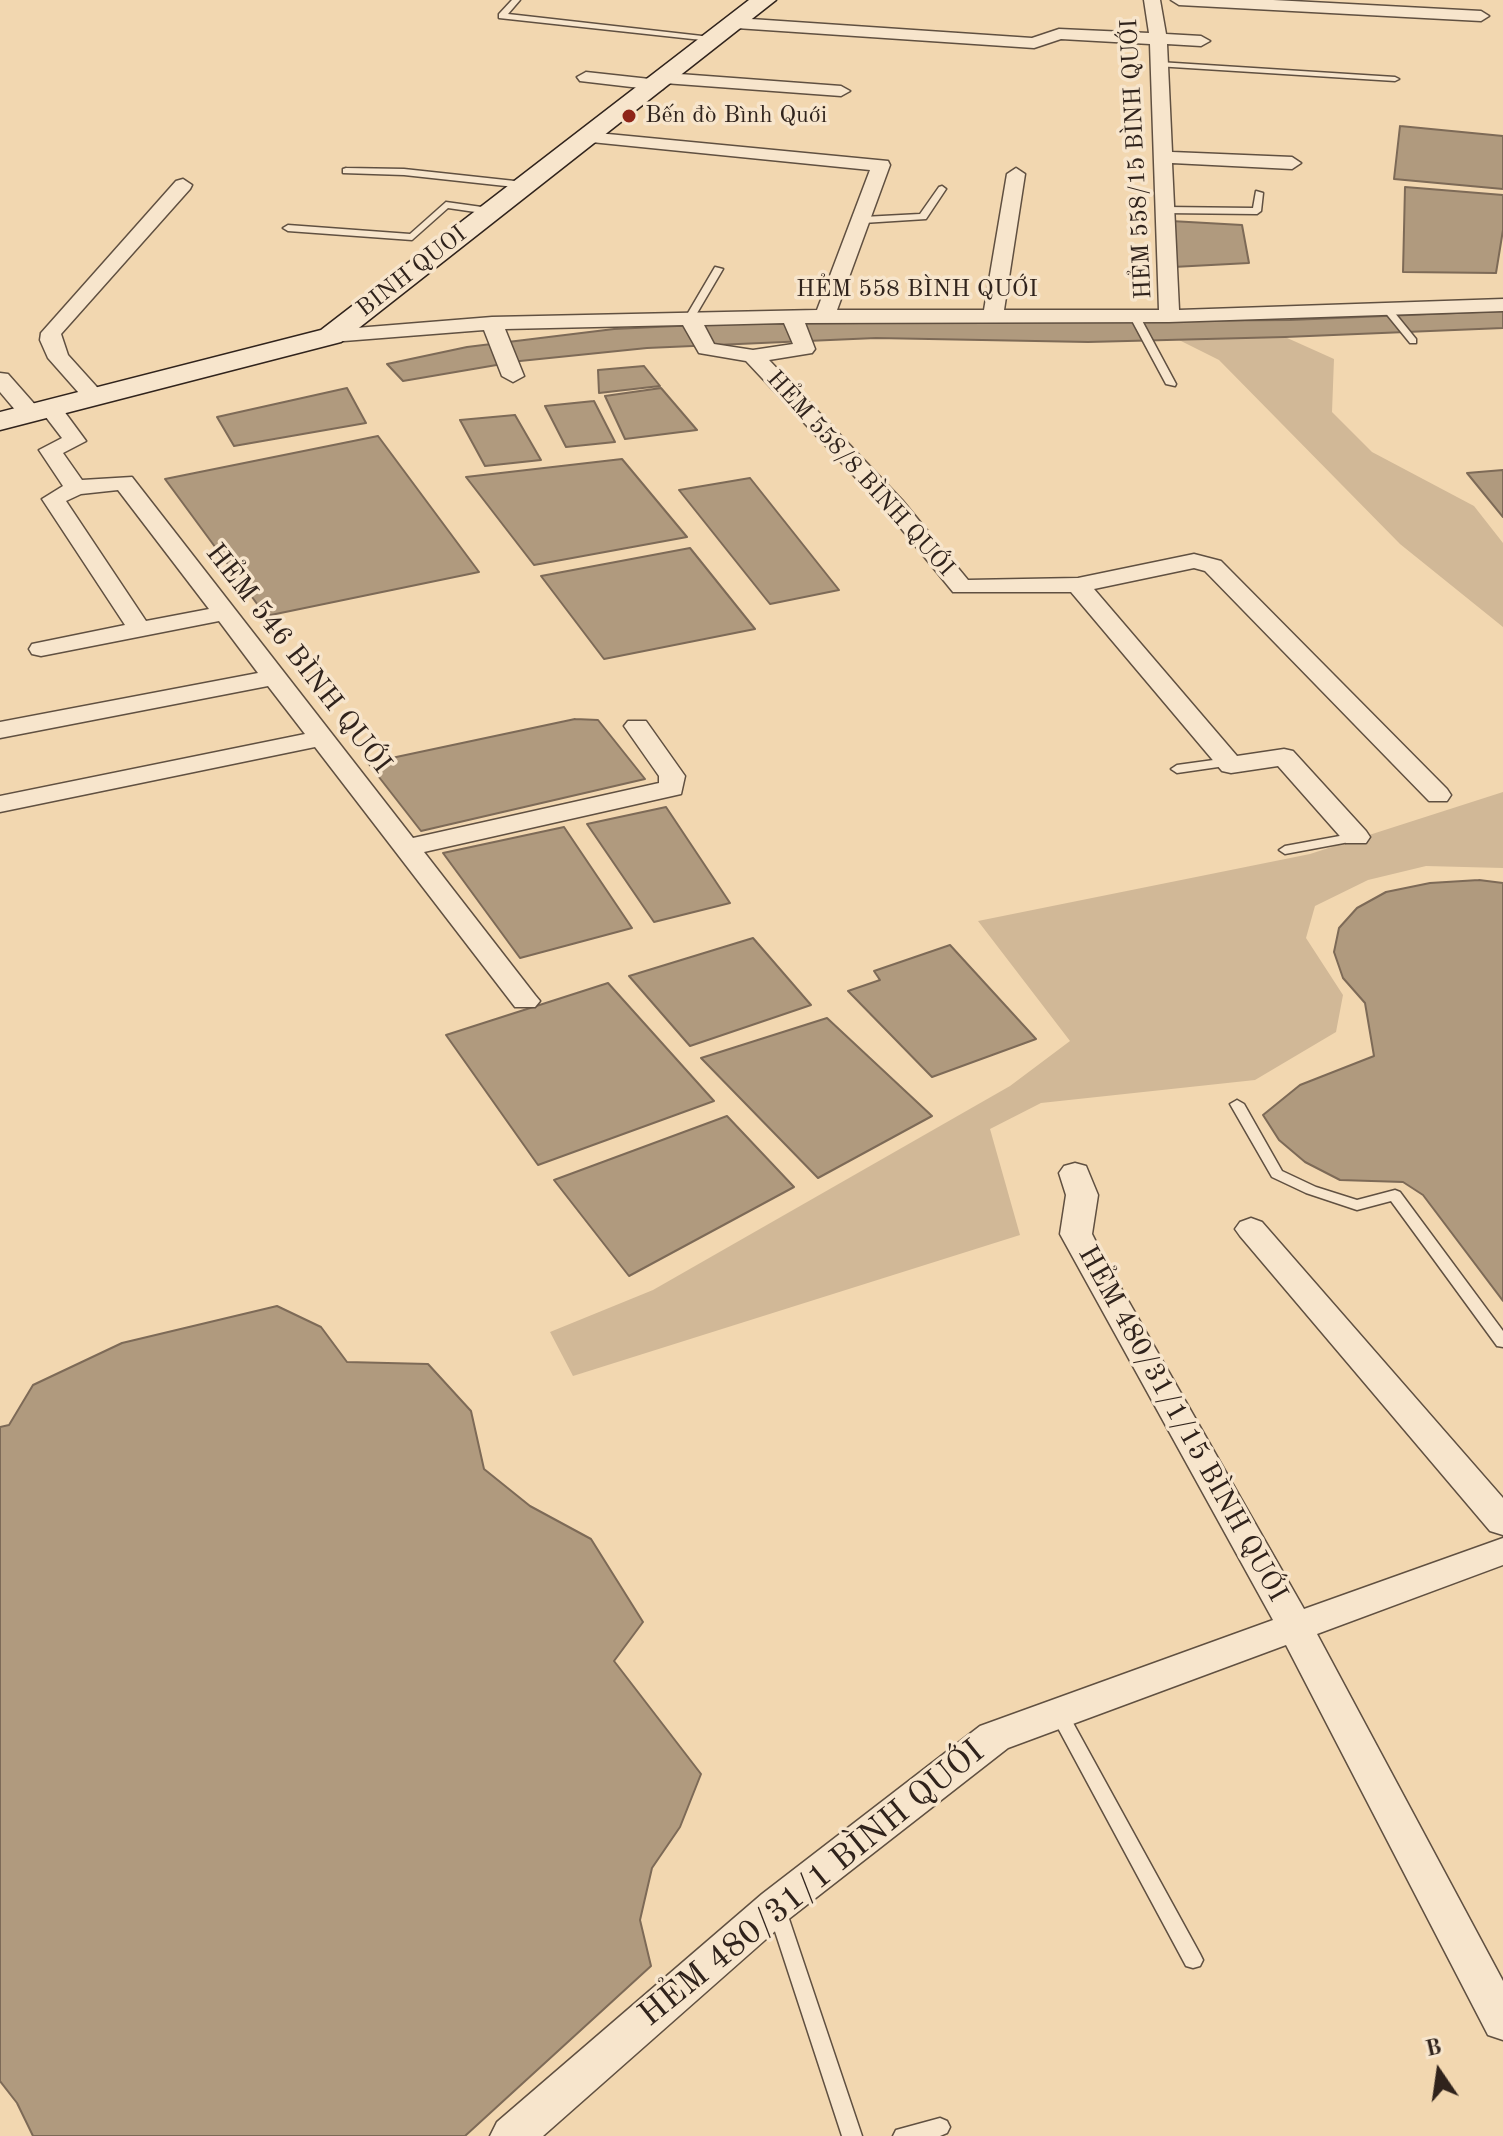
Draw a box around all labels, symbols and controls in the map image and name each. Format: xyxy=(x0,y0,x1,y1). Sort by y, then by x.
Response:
street label: HẺM 558/15 BÌNH QUỚI xyxy=(1115,18,1159,300)
place label: Bến đò Bình Quới xyxy=(645,102,827,130)
marker: Bến đò Bình Quới xyxy=(620,107,638,125)
street label: BINH QUOI xyxy=(351,220,473,324)
street label: HẺM 558 BÌNH QUỚI xyxy=(796,276,1038,304)
street label: HẺM 558/8 BÌNH QUỚI xyxy=(760,365,960,583)
street label: HẺM 546 BÌNH QUỚI xyxy=(198,537,398,781)
street label: HẺM 480/31/1/15 BÌNH QUỚI xyxy=(1070,1240,1294,1608)
street label: HẺM 480/31/1 BÌNH QUỚI xyxy=(631,1732,993,2036)
north arrow xyxy=(1399,2032,1479,2112)
text: B xyxy=(1424,2036,1444,2061)

